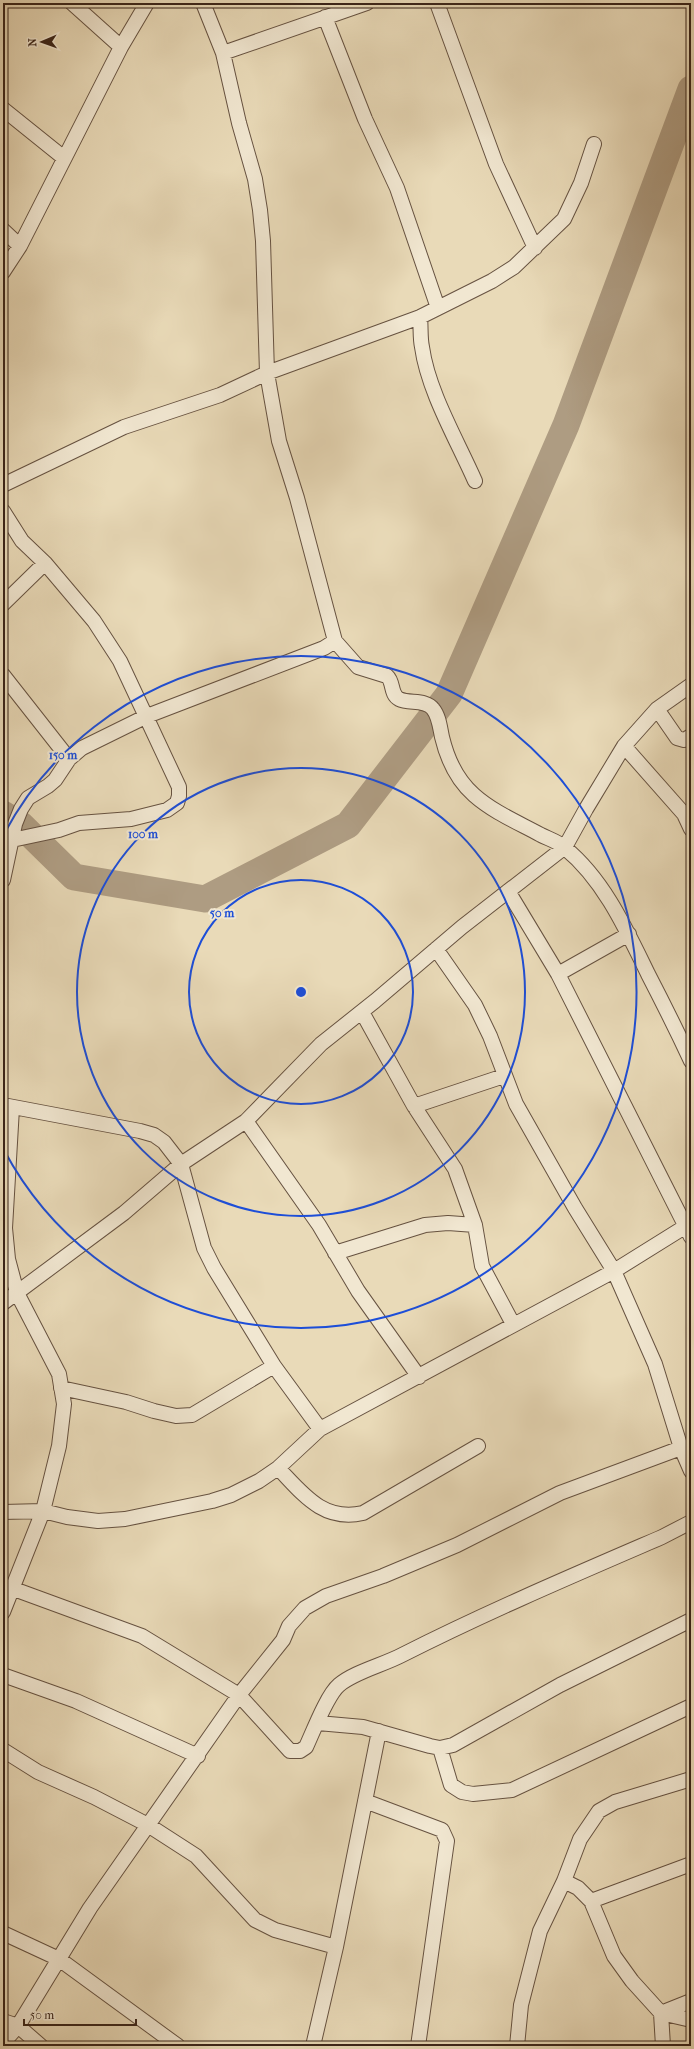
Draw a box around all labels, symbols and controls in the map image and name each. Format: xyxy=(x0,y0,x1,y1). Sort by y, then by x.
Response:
north arrow xyxy=(22,22,62,62)
text: N xyxy=(26,37,39,47)
text: 150 m xyxy=(49,748,78,762)
text: 100 m xyxy=(128,827,159,841)
text: 50 m xyxy=(210,906,235,920)
centre of rings xyxy=(294,985,308,999)
scale bar xyxy=(24,2001,136,2027)
text: 50 m xyxy=(30,2008,54,2022)

